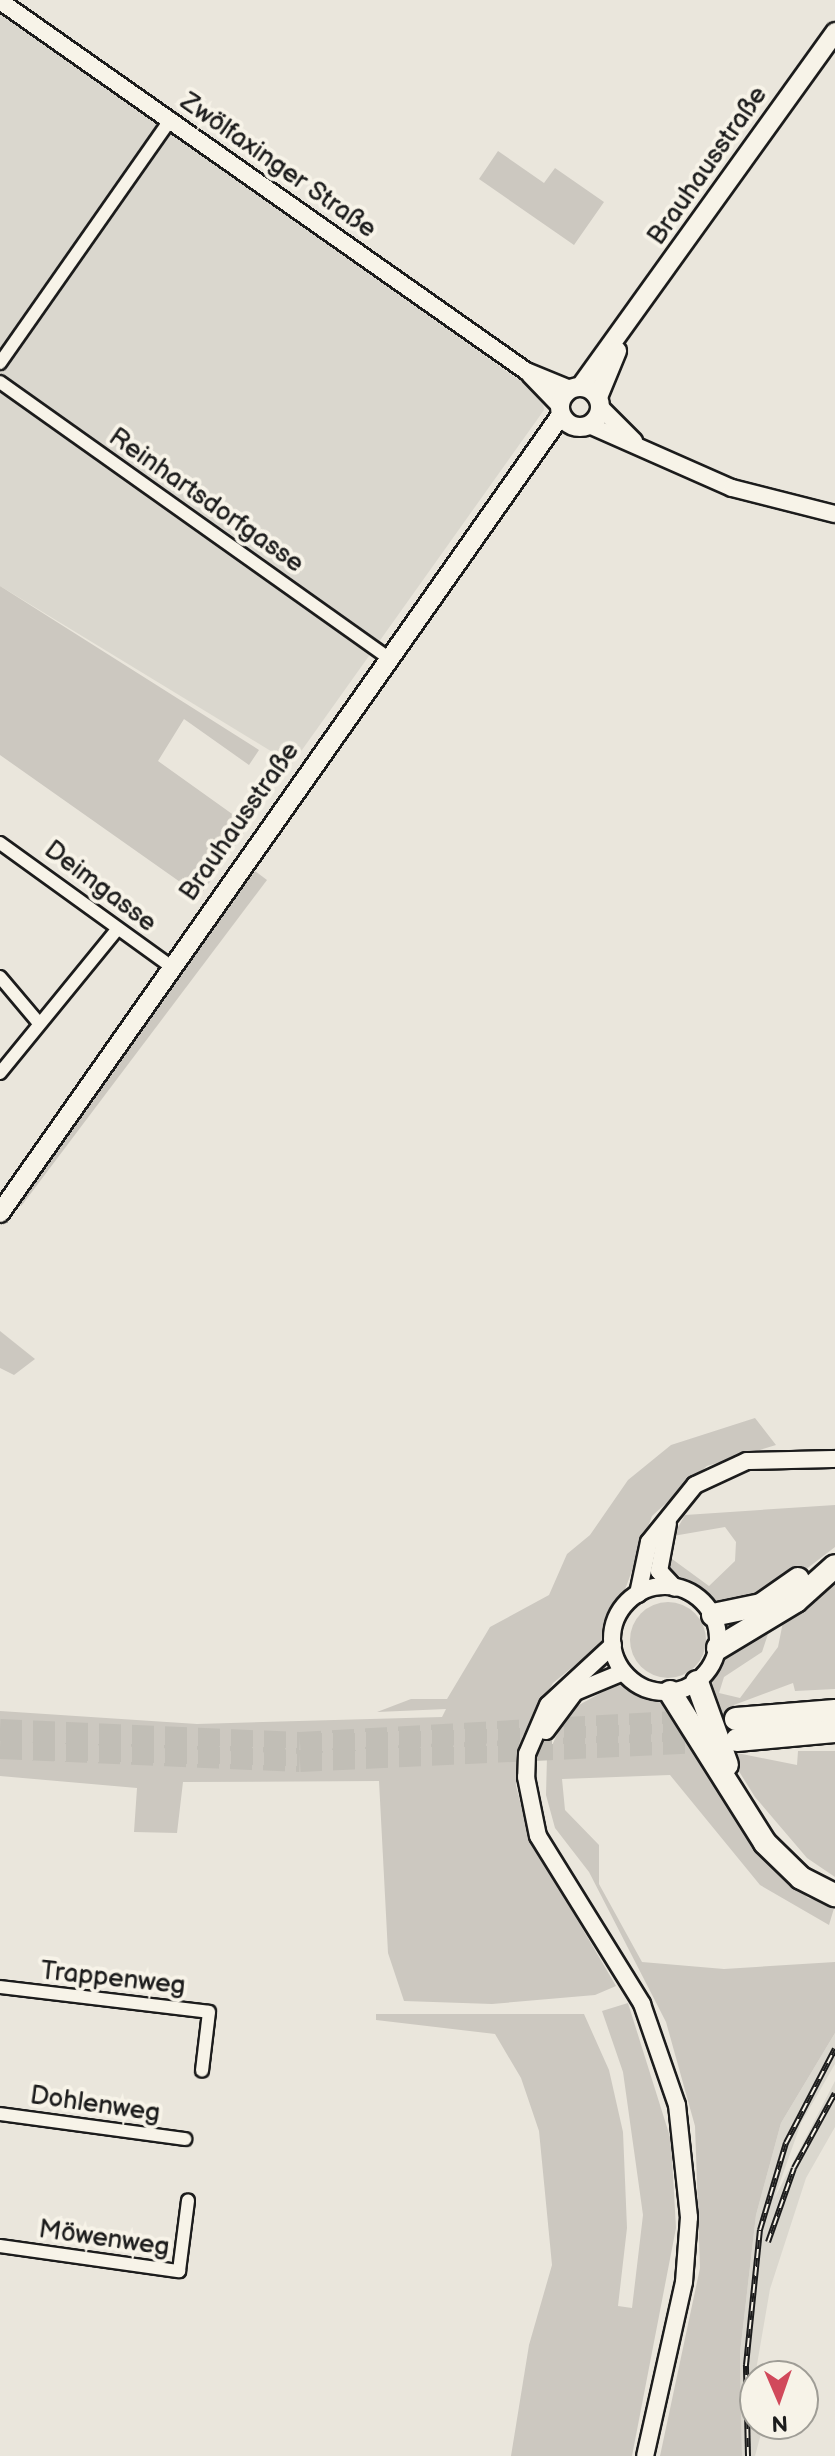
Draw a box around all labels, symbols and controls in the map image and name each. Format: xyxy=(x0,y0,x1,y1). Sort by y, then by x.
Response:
street label: Brauhausstraße xyxy=(642,81,774,251)
street label: Zwölfaxinger Straße xyxy=(174,87,382,245)
street label: Reinhartsdorfgasse xyxy=(102,422,310,580)
street label: Brauhausstraße xyxy=(174,737,306,907)
street label: Deimgasse xyxy=(38,835,162,939)
street label: Trappenweg xyxy=(39,1956,187,2002)
street label: Dohlenweg xyxy=(28,2080,162,2130)
street label: Möwenweg xyxy=(37,2214,171,2264)
north arrow xyxy=(739,2360,819,2440)
text: N xyxy=(771,2409,789,2436)

